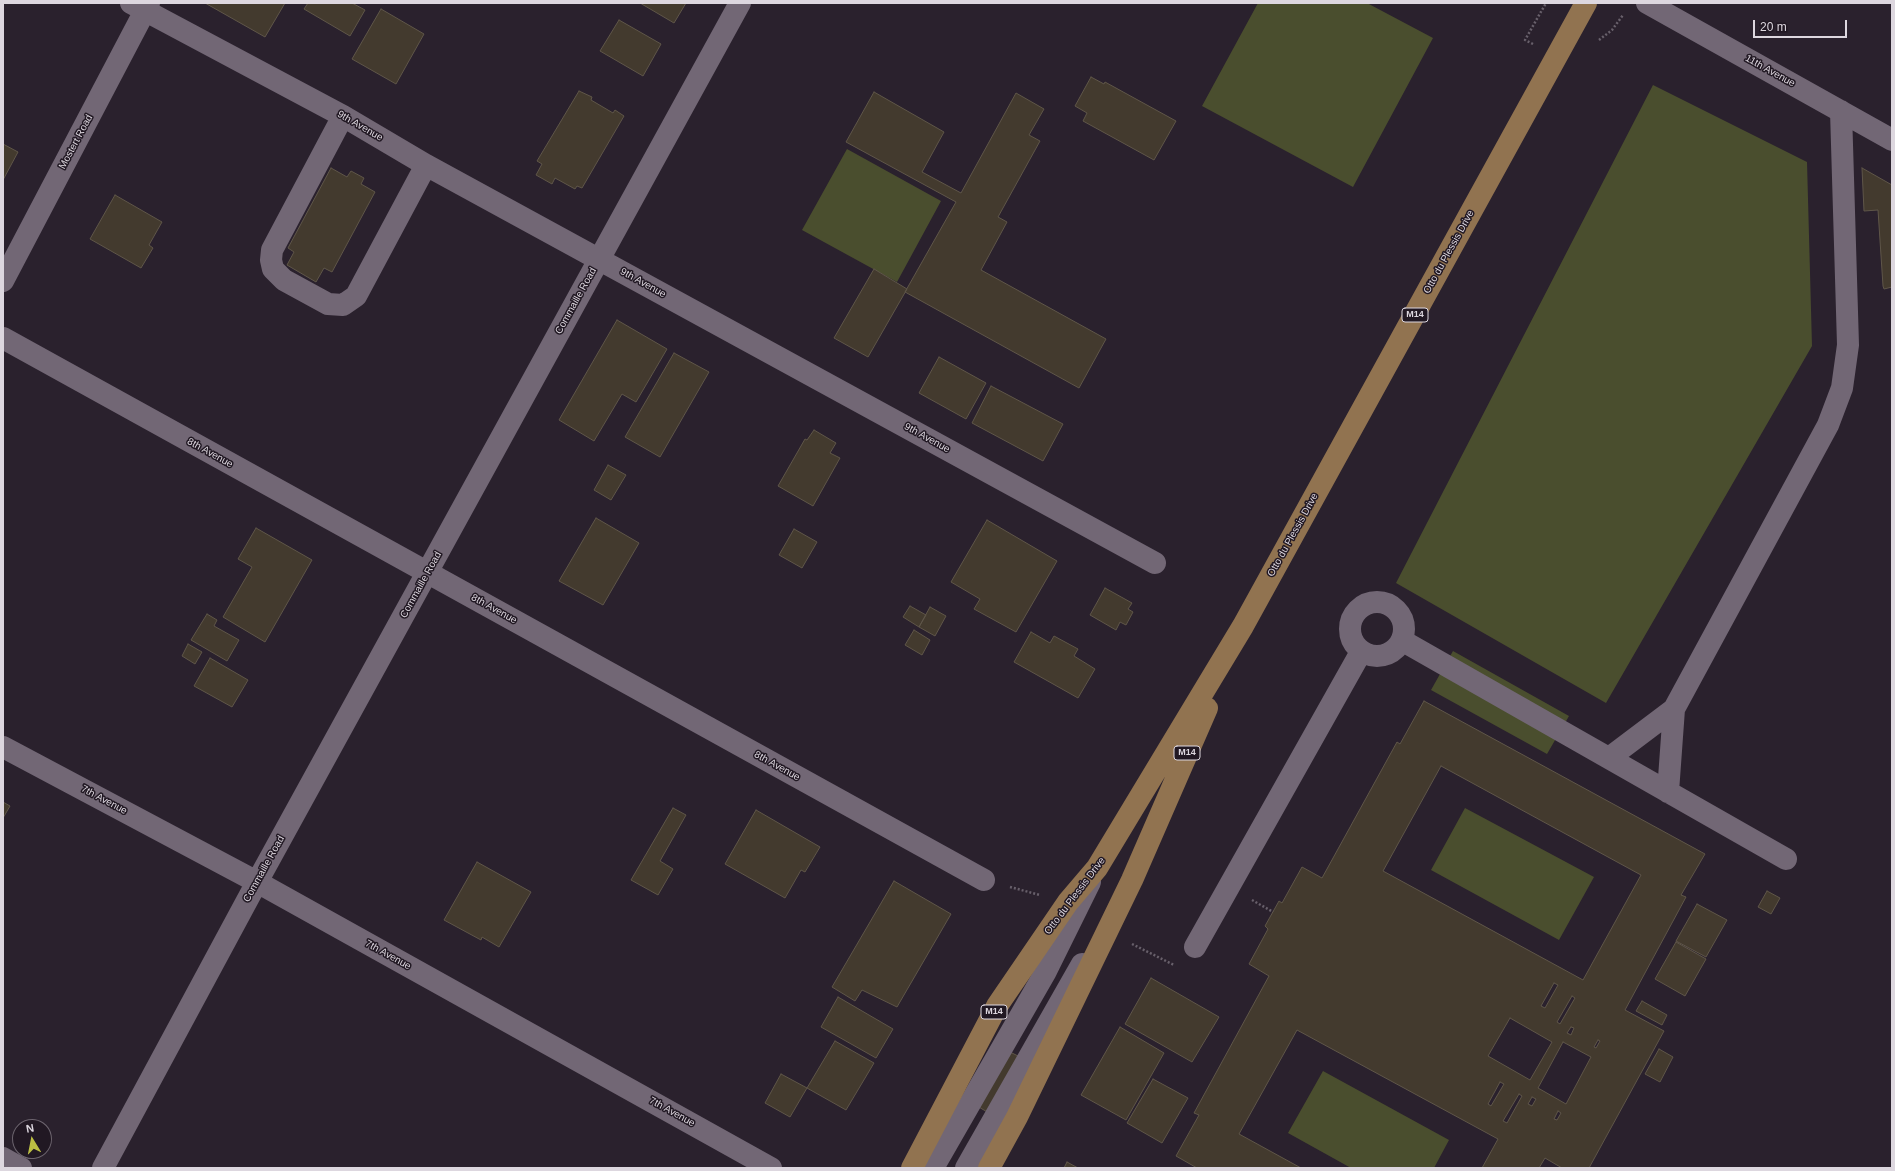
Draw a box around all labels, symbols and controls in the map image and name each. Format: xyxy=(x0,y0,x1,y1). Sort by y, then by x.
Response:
scale bar xyxy=(1755,12,1849,38)
text: 20 m xyxy=(1760,20,1787,34)
street label: 11th Avenue xyxy=(1743,52,1797,90)
street label: 9th Avenue xyxy=(335,108,385,144)
street label: Mostert Road xyxy=(57,113,95,171)
street label: Otto du Plessis Drive xyxy=(1421,208,1477,296)
street label: Commaille Road xyxy=(553,266,599,336)
street label: 9th Avenue xyxy=(618,266,668,300)
road number: M14 xyxy=(1402,308,1428,322)
street label: 9th Avenue xyxy=(902,421,952,455)
street label: 8th Avenue xyxy=(185,436,235,470)
street label: Otto du Plessis Drive xyxy=(1265,491,1321,579)
street label: Commaille Road xyxy=(398,550,444,620)
street label: 8th Avenue xyxy=(469,592,519,626)
road number: M14 xyxy=(1174,746,1200,760)
street label: 8th Avenue xyxy=(752,749,802,783)
street label: 7th Avenue xyxy=(79,783,129,817)
street label: Commaille Road xyxy=(241,834,287,904)
street label: Otto du Plessis Drive xyxy=(1042,855,1108,937)
street label: 7th Avenue xyxy=(363,938,413,972)
road number: M14 xyxy=(981,1005,1007,1019)
street label: 7th Avenue xyxy=(647,1095,697,1129)
north arrow xyxy=(12,1119,52,1159)
text: N xyxy=(25,1122,35,1135)

